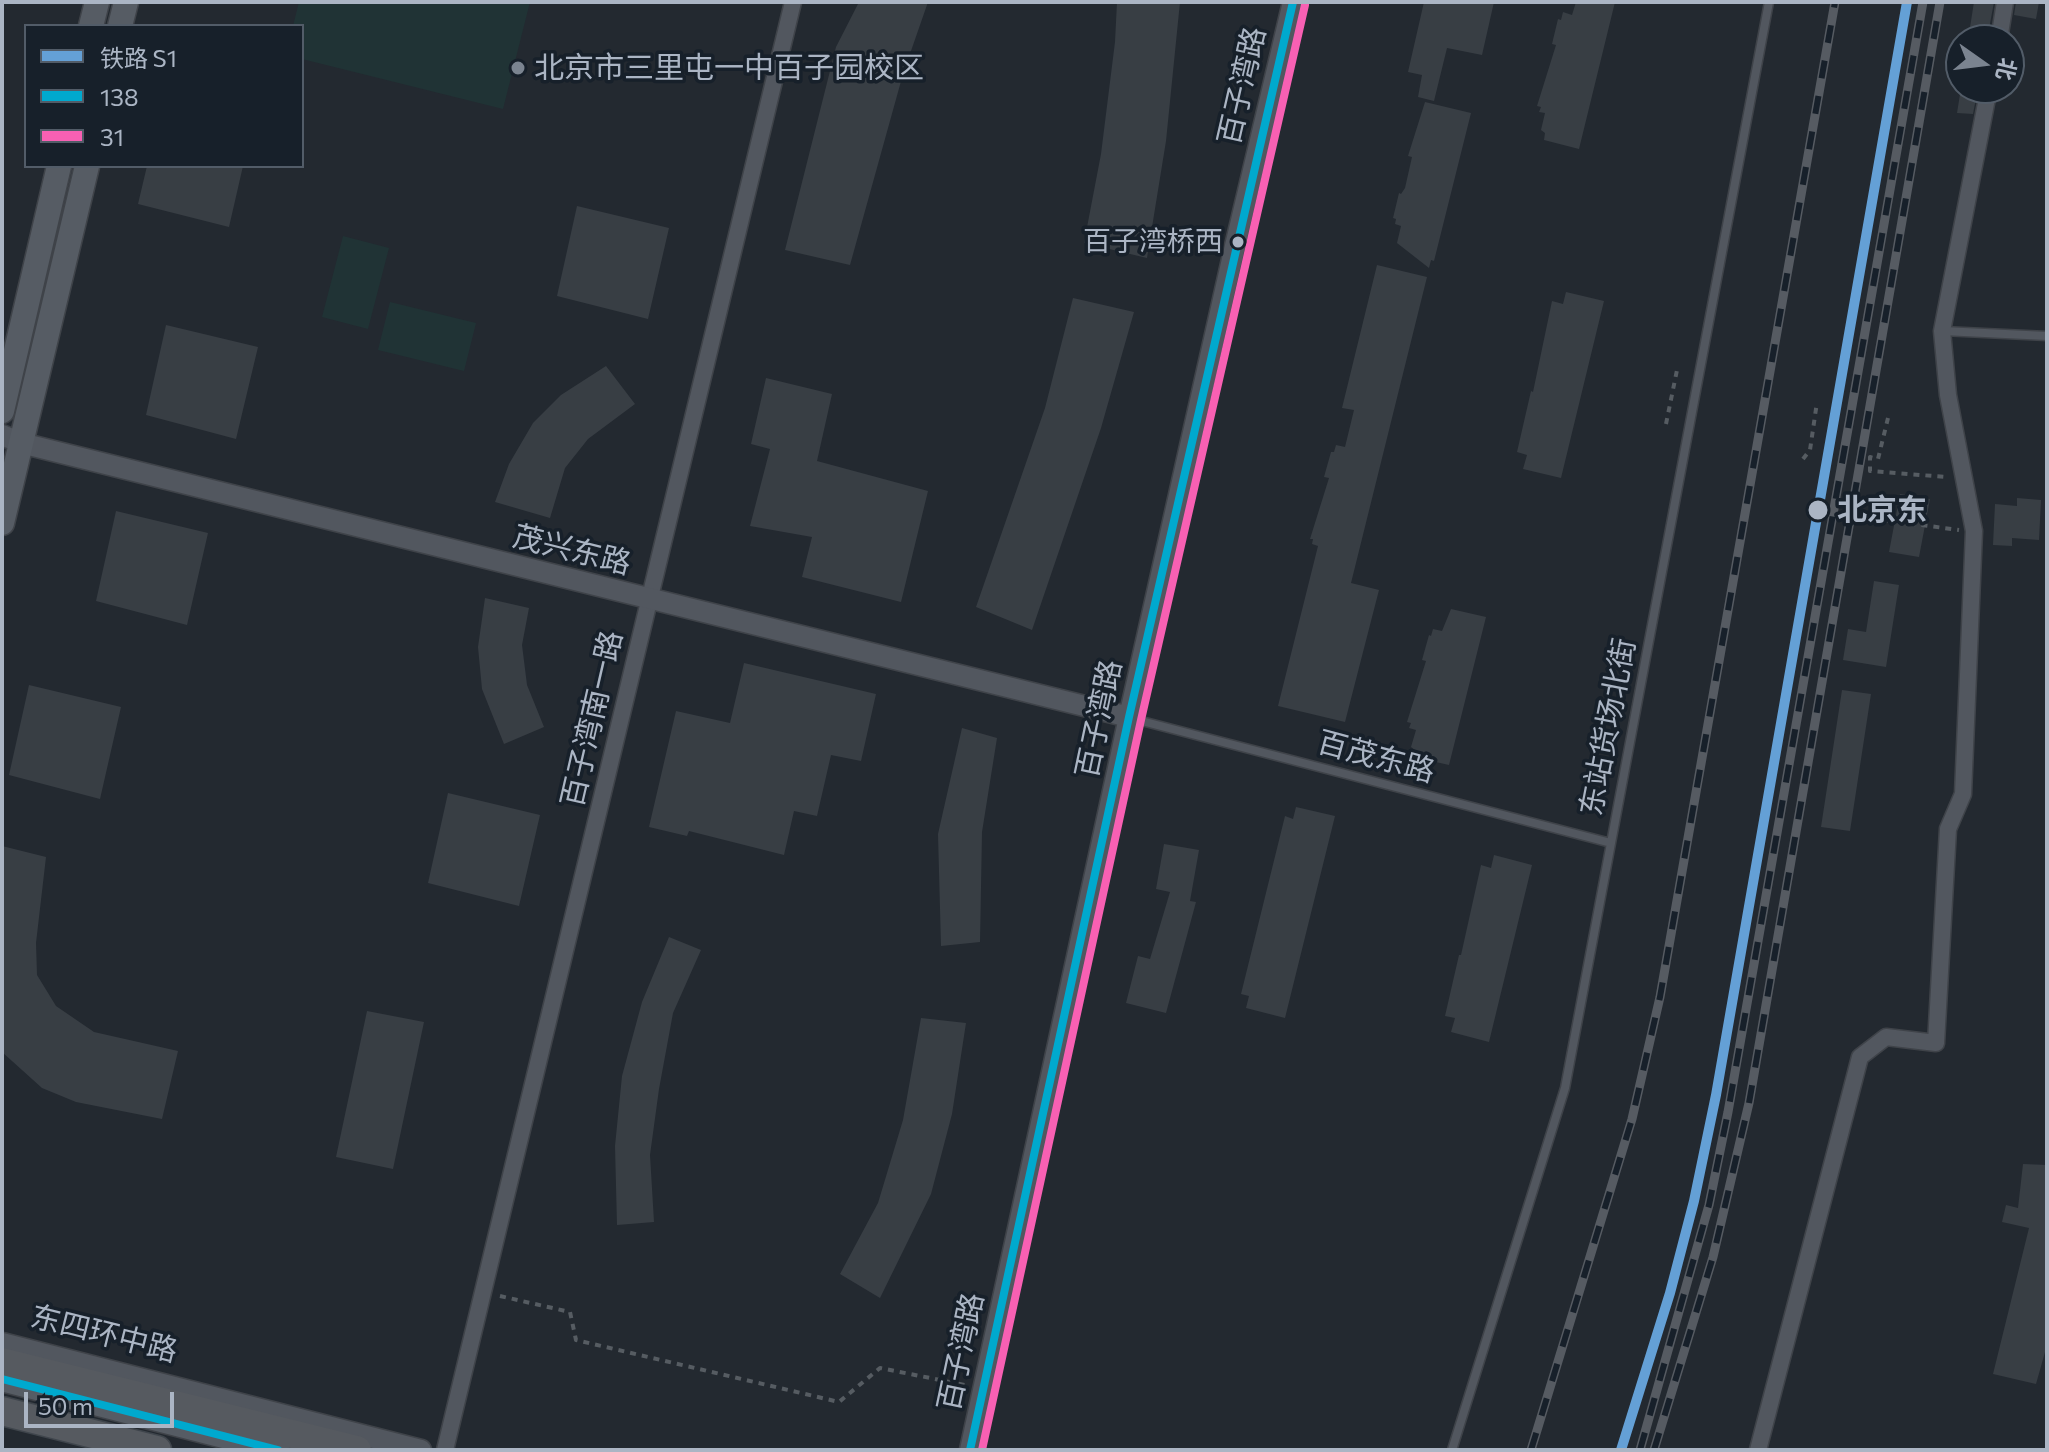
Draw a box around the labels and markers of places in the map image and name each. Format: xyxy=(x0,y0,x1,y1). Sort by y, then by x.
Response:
place label: 北京市三里屯一中百子园校区 xyxy=(534,50,924,86)
marker: 北京市三里屯一中百子园校区 xyxy=(509,59,527,77)
place label: 百子湾桥西 xyxy=(1083,225,1223,259)
marker: 百子湾桥西 xyxy=(1230,234,1246,250)
place label: 北京东 xyxy=(1837,492,1927,528)
marker: 北京东 xyxy=(1806,498,1830,522)

